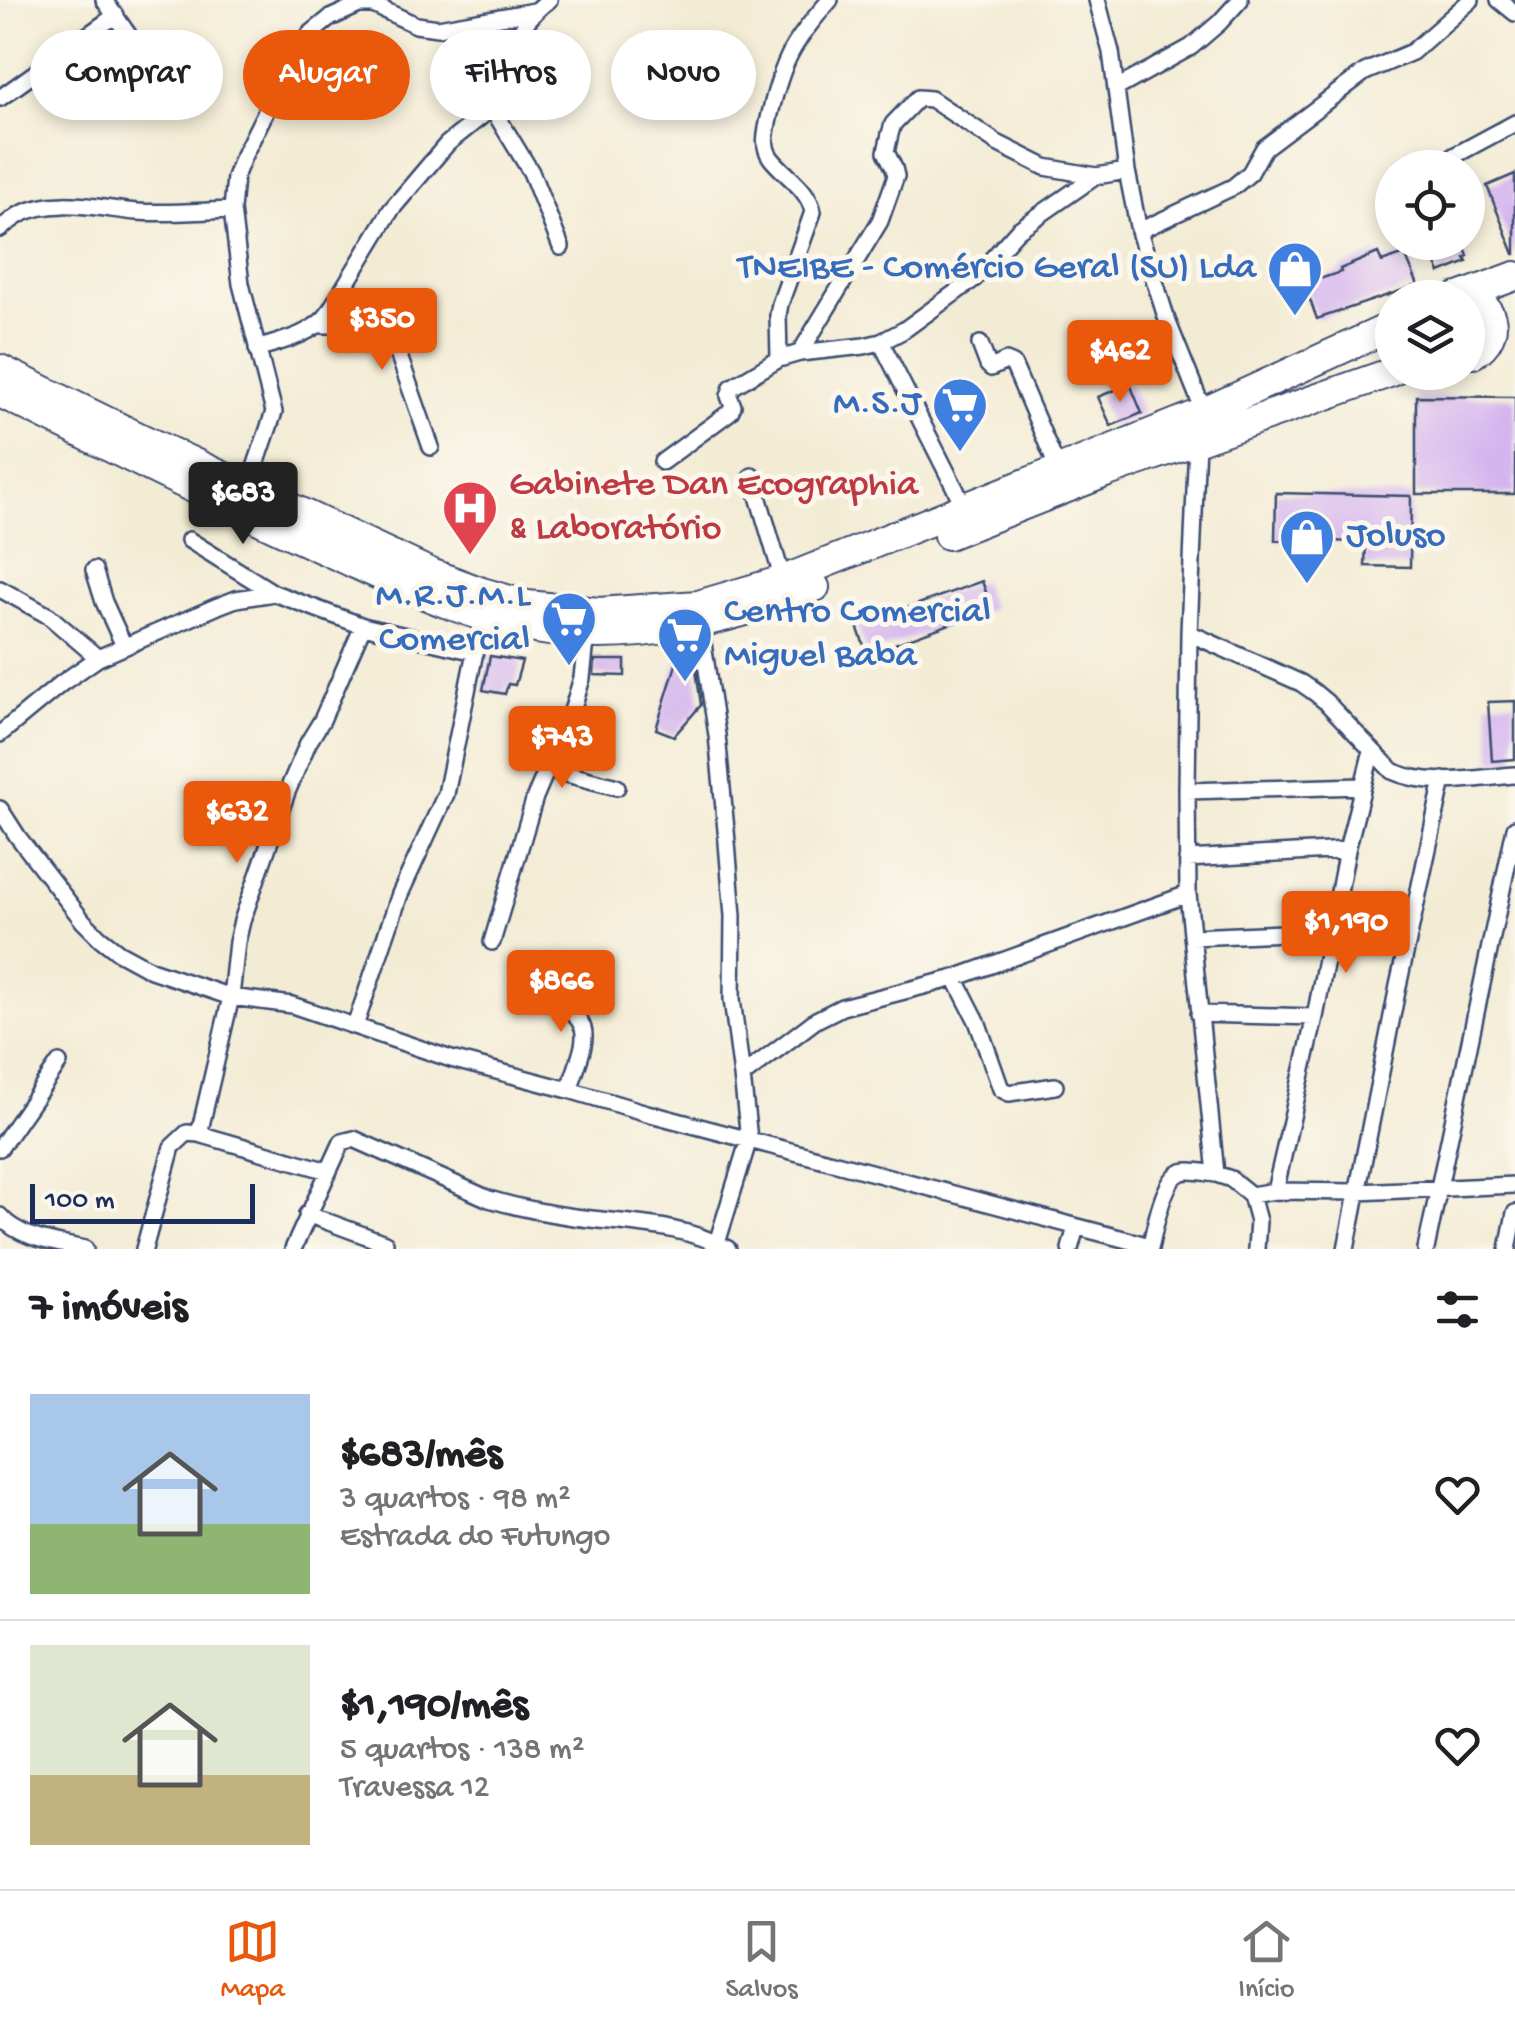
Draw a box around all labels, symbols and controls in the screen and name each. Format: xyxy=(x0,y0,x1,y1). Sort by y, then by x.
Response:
chip: Comprar xyxy=(30,30,223,120)
chip: Alugar xyxy=(243,30,410,120)
chip: Filtros xyxy=(430,30,591,120)
chip: Novo xyxy=(611,30,756,120)
map controls xyxy=(1375,150,1485,390)
button: locate xyxy=(1375,150,1485,260)
shop icon: TNEIBE - Comércio Geral (SU) Lda xyxy=(1265,239,1325,318)
place label: TNEIBE - Comércio Geral (SU) Lda xyxy=(736,247,1258,291)
button: layers xyxy=(1375,280,1485,390)
pin: $350 xyxy=(323,288,441,373)
text: $350 xyxy=(349,301,415,339)
pin: $462 xyxy=(1061,320,1179,405)
text: $462 xyxy=(1089,333,1151,371)
supermarket icon: M.S.J xyxy=(930,375,990,454)
place label: M.S.J xyxy=(833,383,923,427)
pin: $683 xyxy=(184,462,302,547)
place label: Gabinete Dan Ecographia & Laboratório xyxy=(509,464,920,552)
text: $683 xyxy=(211,475,275,513)
hospital icon: Gabinete Dan Ecographia & Laboratório xyxy=(440,478,500,557)
shop icon: Joluso xyxy=(1277,507,1337,586)
place label: Joluso xyxy=(1346,515,1446,559)
place label: M.R.J.M.L Comercial xyxy=(376,575,532,663)
supermarket icon: M.R.J.M.L Comercial xyxy=(539,589,599,668)
place label: Centro Comercial Miguel Baba xyxy=(724,591,991,679)
supermarket icon: Centro Comercial Miguel Baba xyxy=(655,605,715,684)
pin: $743 xyxy=(503,706,621,791)
text: $743 xyxy=(531,719,593,757)
pin: $632 xyxy=(178,781,296,866)
text: $632 xyxy=(206,794,268,832)
pin: $1,190 xyxy=(1265,891,1427,976)
text: $1,190 xyxy=(1304,904,1388,942)
pin: $866 xyxy=(502,950,620,1035)
text: $866 xyxy=(529,963,593,1001)
scale bar xyxy=(30,1179,255,1224)
text: 100 m xyxy=(45,1185,115,1218)
icon: filters xyxy=(1430,1282,1485,1337)
text: 7 imóveis xyxy=(30,1285,187,1334)
text: $683/mês xyxy=(340,1432,502,1481)
icon: home xyxy=(110,1434,230,1554)
icon: heart xyxy=(1430,1467,1485,1522)
text: 3 quartos · 98 m² xyxy=(340,1481,571,1519)
text: Estrada do Futungo xyxy=(340,1519,610,1557)
text: $1,190/mês xyxy=(340,1683,528,1732)
icon: home xyxy=(110,1685,230,1805)
icon: heart xyxy=(1430,1718,1485,1773)
text: 5 quartos · 138 m² xyxy=(340,1732,584,1770)
text: Travessa 12 xyxy=(340,1770,490,1808)
tab: Mapa xyxy=(220,1914,285,2007)
tab: Salvos xyxy=(726,1914,797,2007)
tab: Início xyxy=(1238,1914,1295,2007)

